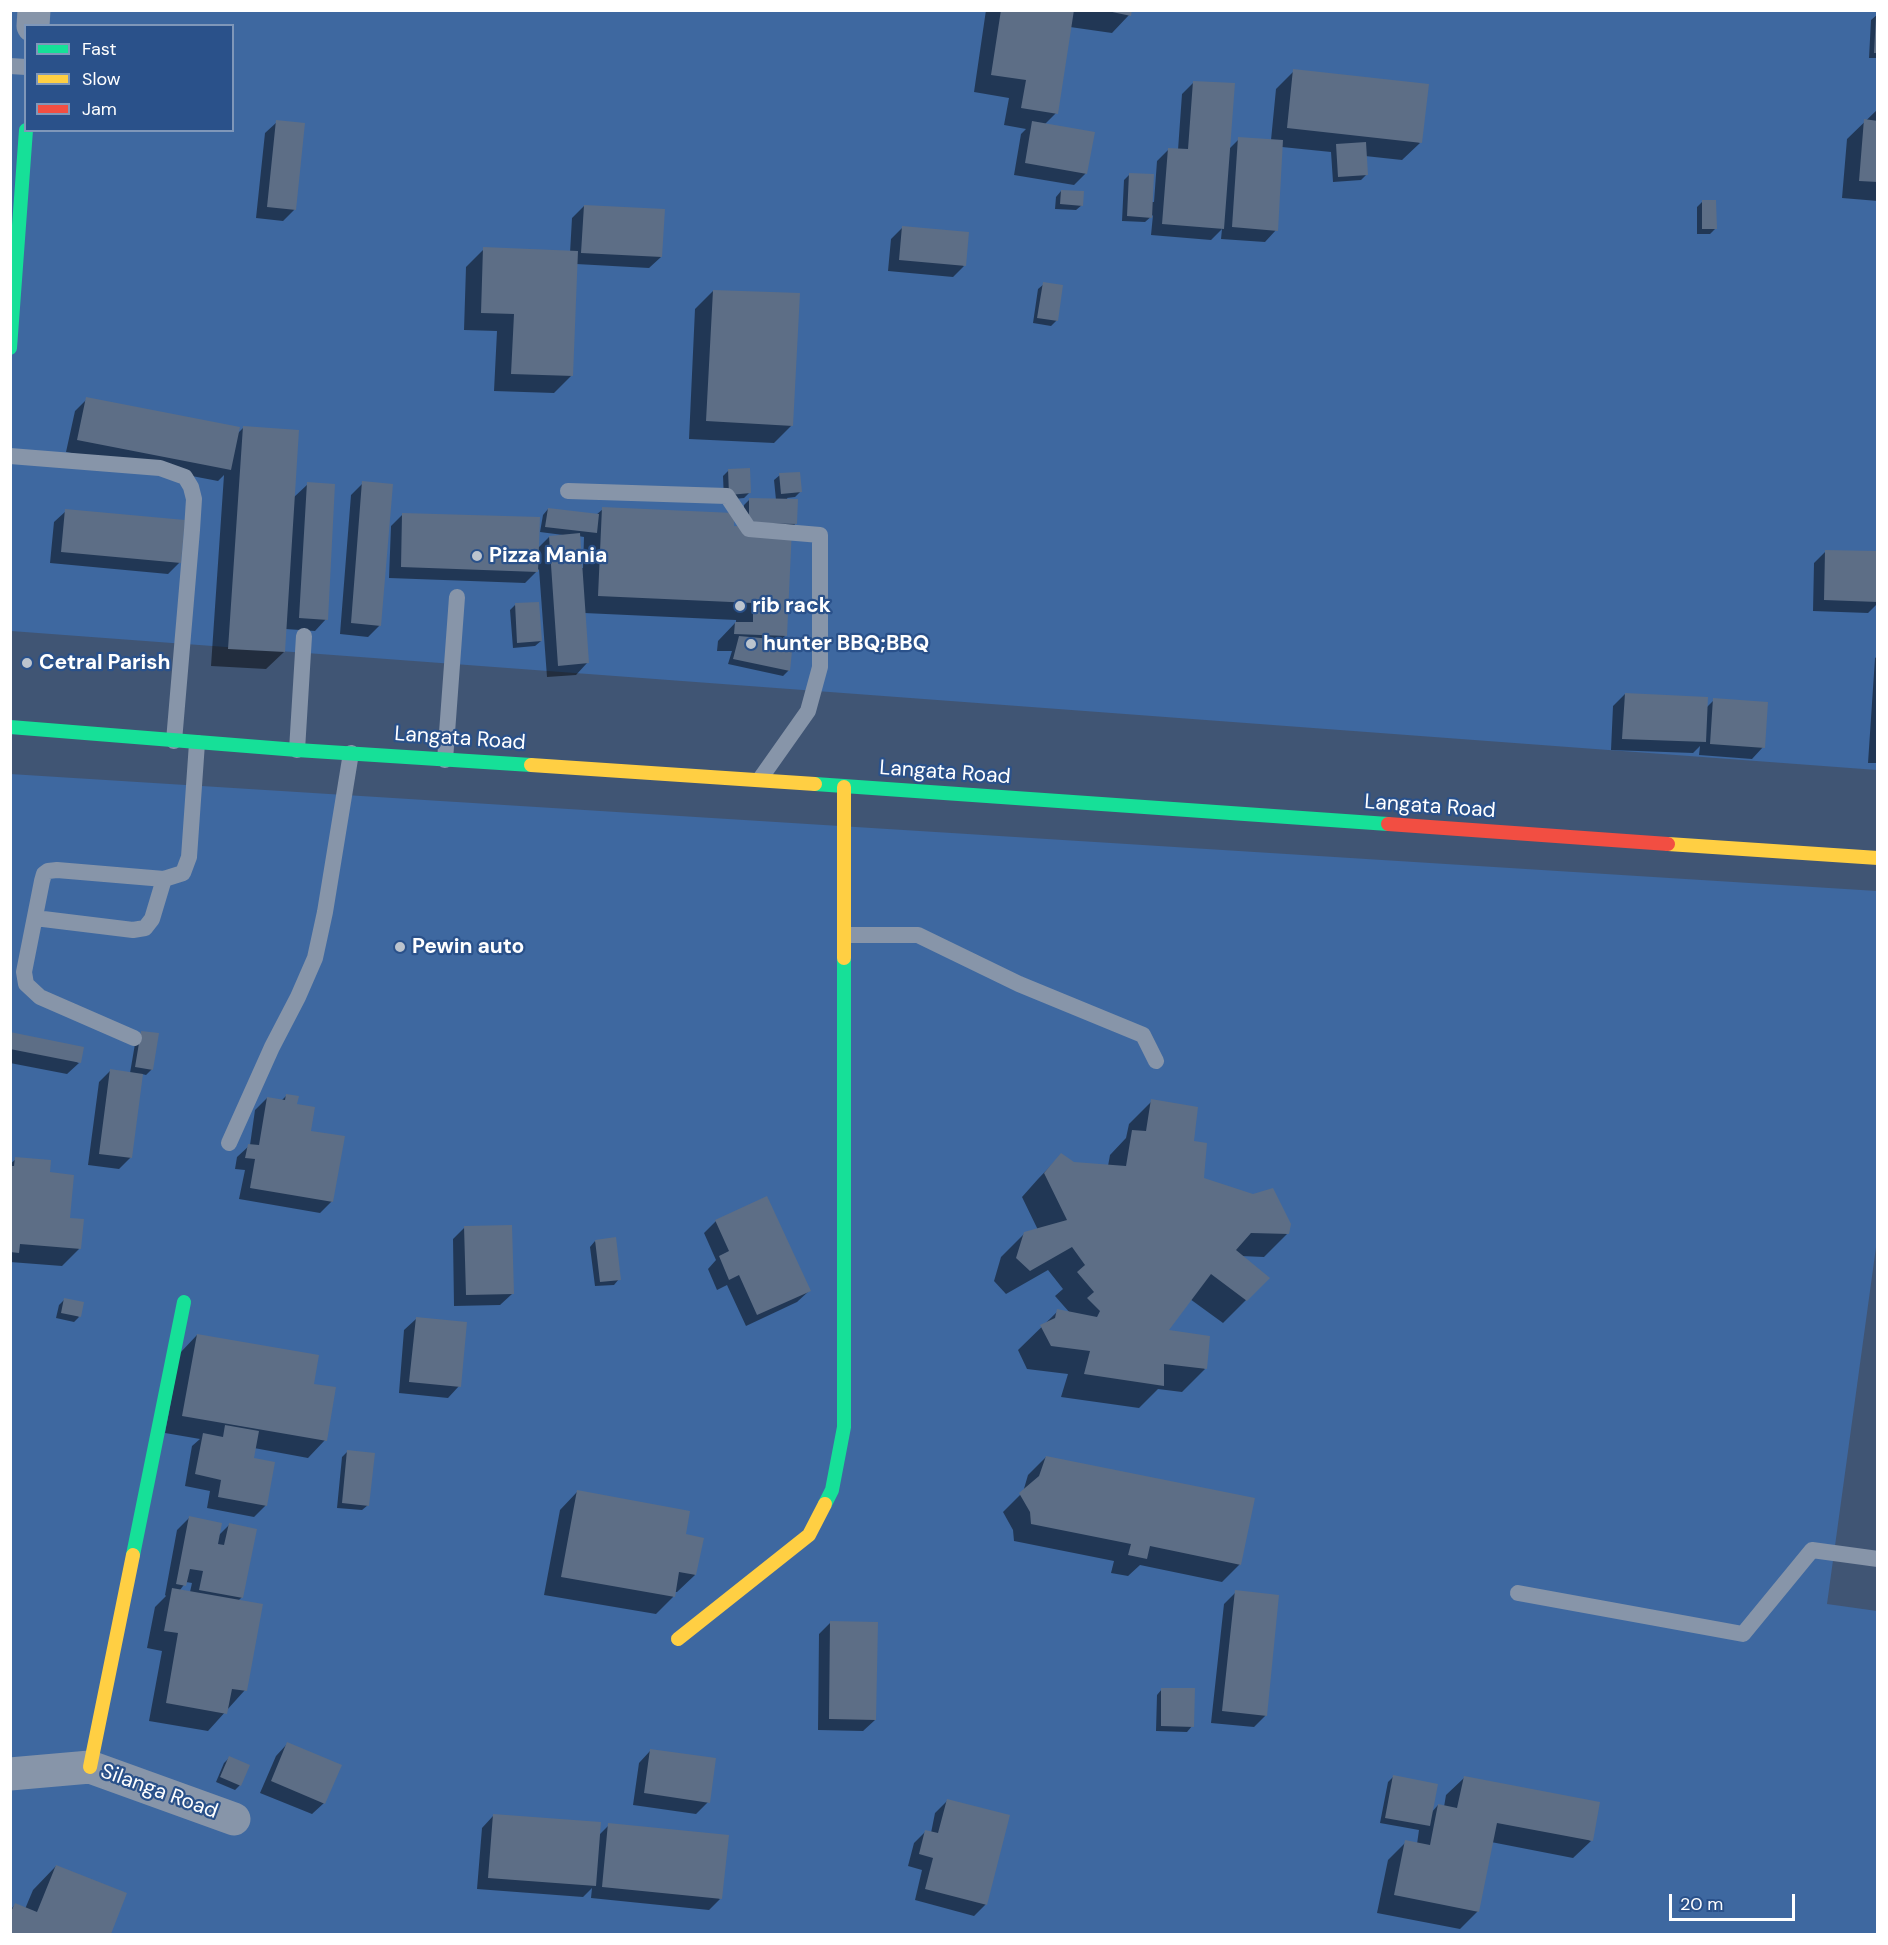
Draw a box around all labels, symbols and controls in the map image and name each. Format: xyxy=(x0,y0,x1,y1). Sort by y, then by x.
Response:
legend xyxy=(24,24,234,132)
text: Fast xyxy=(82,37,117,61)
text: Slow xyxy=(82,67,121,91)
text: Jam xyxy=(82,97,117,121)
place label: Pizza Mania xyxy=(489,543,607,569)
marker: Pizza Mania xyxy=(470,549,484,563)
place label: rib rack xyxy=(752,593,831,619)
marker: rib rack xyxy=(733,599,747,613)
place label: hunter BBQ;BBQ xyxy=(763,631,929,657)
marker: hunter BBQ;BBQ xyxy=(744,637,758,651)
place label: Cetral Parish xyxy=(39,650,171,676)
marker: Cetral Parish xyxy=(20,656,34,670)
street label: Langata Road xyxy=(394,722,526,756)
street label: Langata Road xyxy=(879,756,1011,790)
street label: Langata Road xyxy=(1364,790,1496,824)
place label: Pewin auto xyxy=(412,934,524,960)
marker: Pewin auto xyxy=(393,940,407,954)
street label: Silanga Road xyxy=(97,1759,221,1825)
scale bar xyxy=(1672,1882,1798,1920)
text: 20 m xyxy=(1680,1892,1723,1916)

